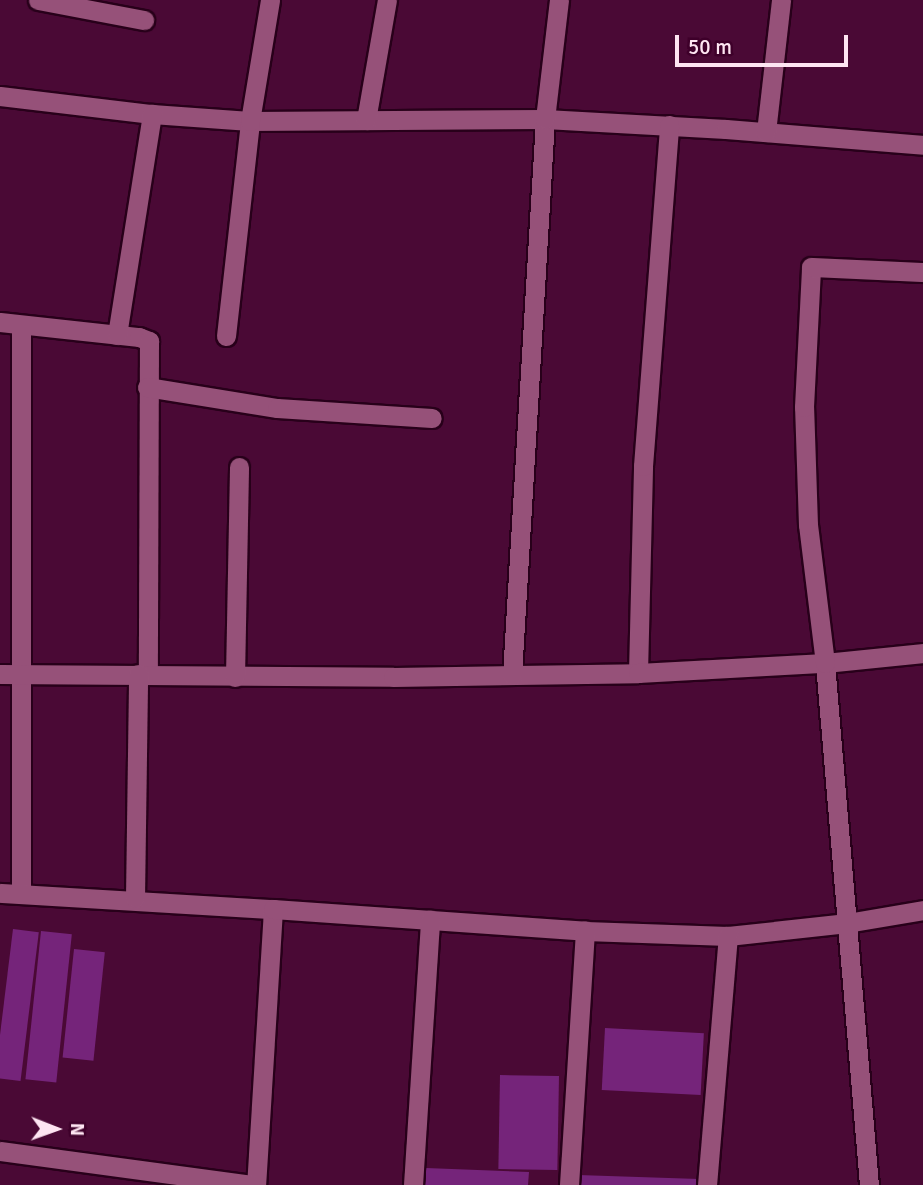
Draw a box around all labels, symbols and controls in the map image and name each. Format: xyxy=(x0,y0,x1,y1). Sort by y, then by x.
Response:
scale bar xyxy=(678,21,851,65)
text: 50 m xyxy=(688,34,732,60)
north arrow xyxy=(21,1094,91,1164)
text: N xyxy=(65,1123,89,1136)

